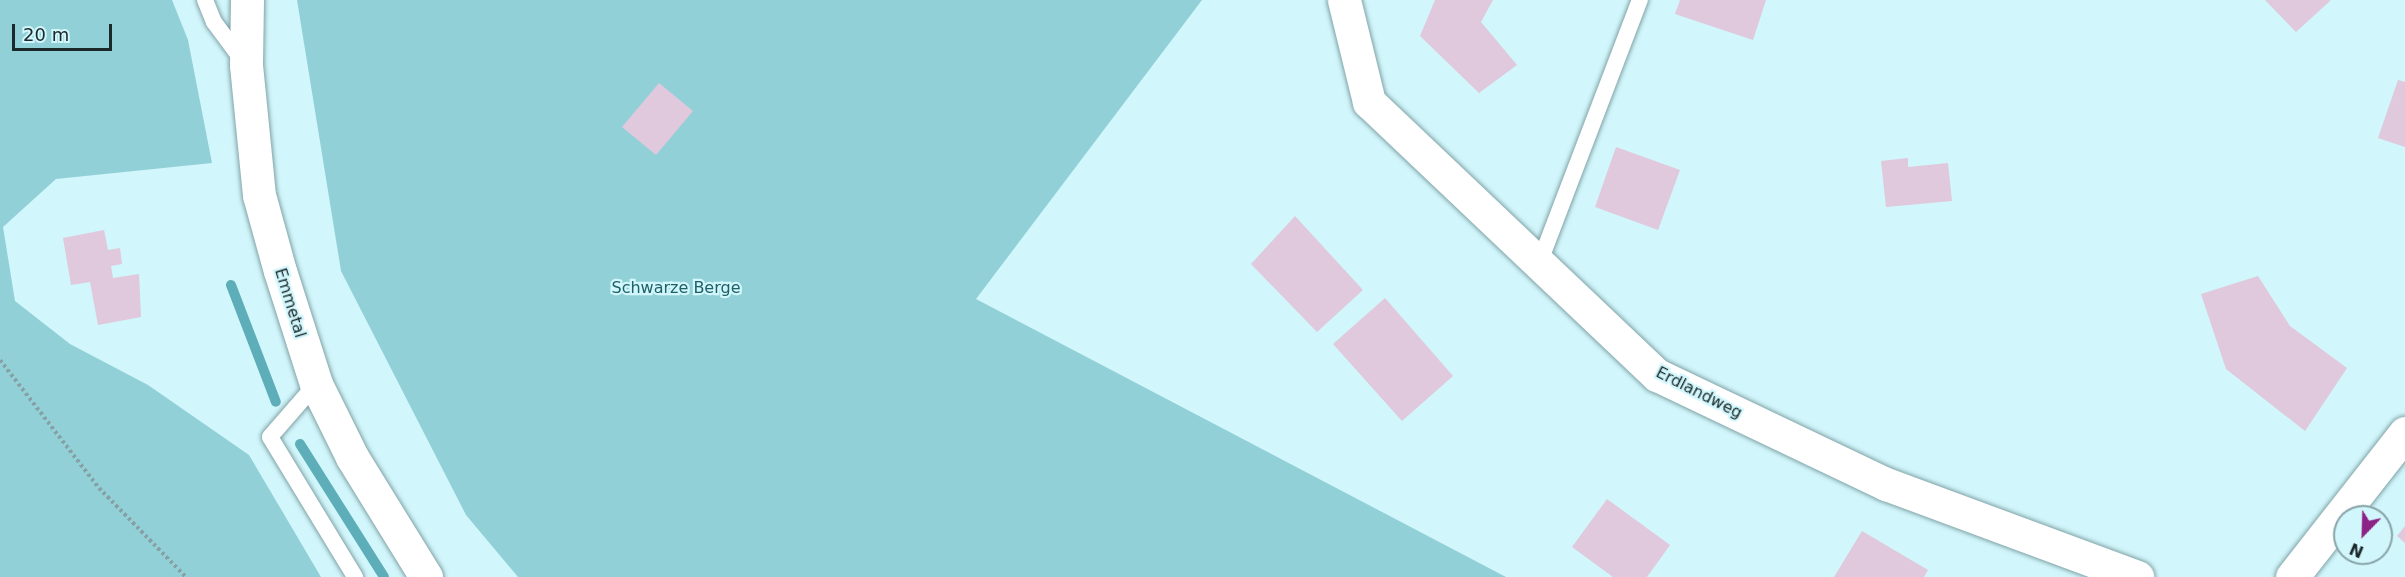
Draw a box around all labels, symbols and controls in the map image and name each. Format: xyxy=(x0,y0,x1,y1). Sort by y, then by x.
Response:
scale bar xyxy=(15,12,116,50)
text: 20 m xyxy=(23,24,69,45)
street label: Emmetal xyxy=(270,266,310,340)
park label: Schwarze Berge xyxy=(611,278,741,298)
street label: Erdlandweg xyxy=(1653,363,1745,423)
north arrow xyxy=(2333,505,2393,565)
text: N xyxy=(2347,539,2366,562)

